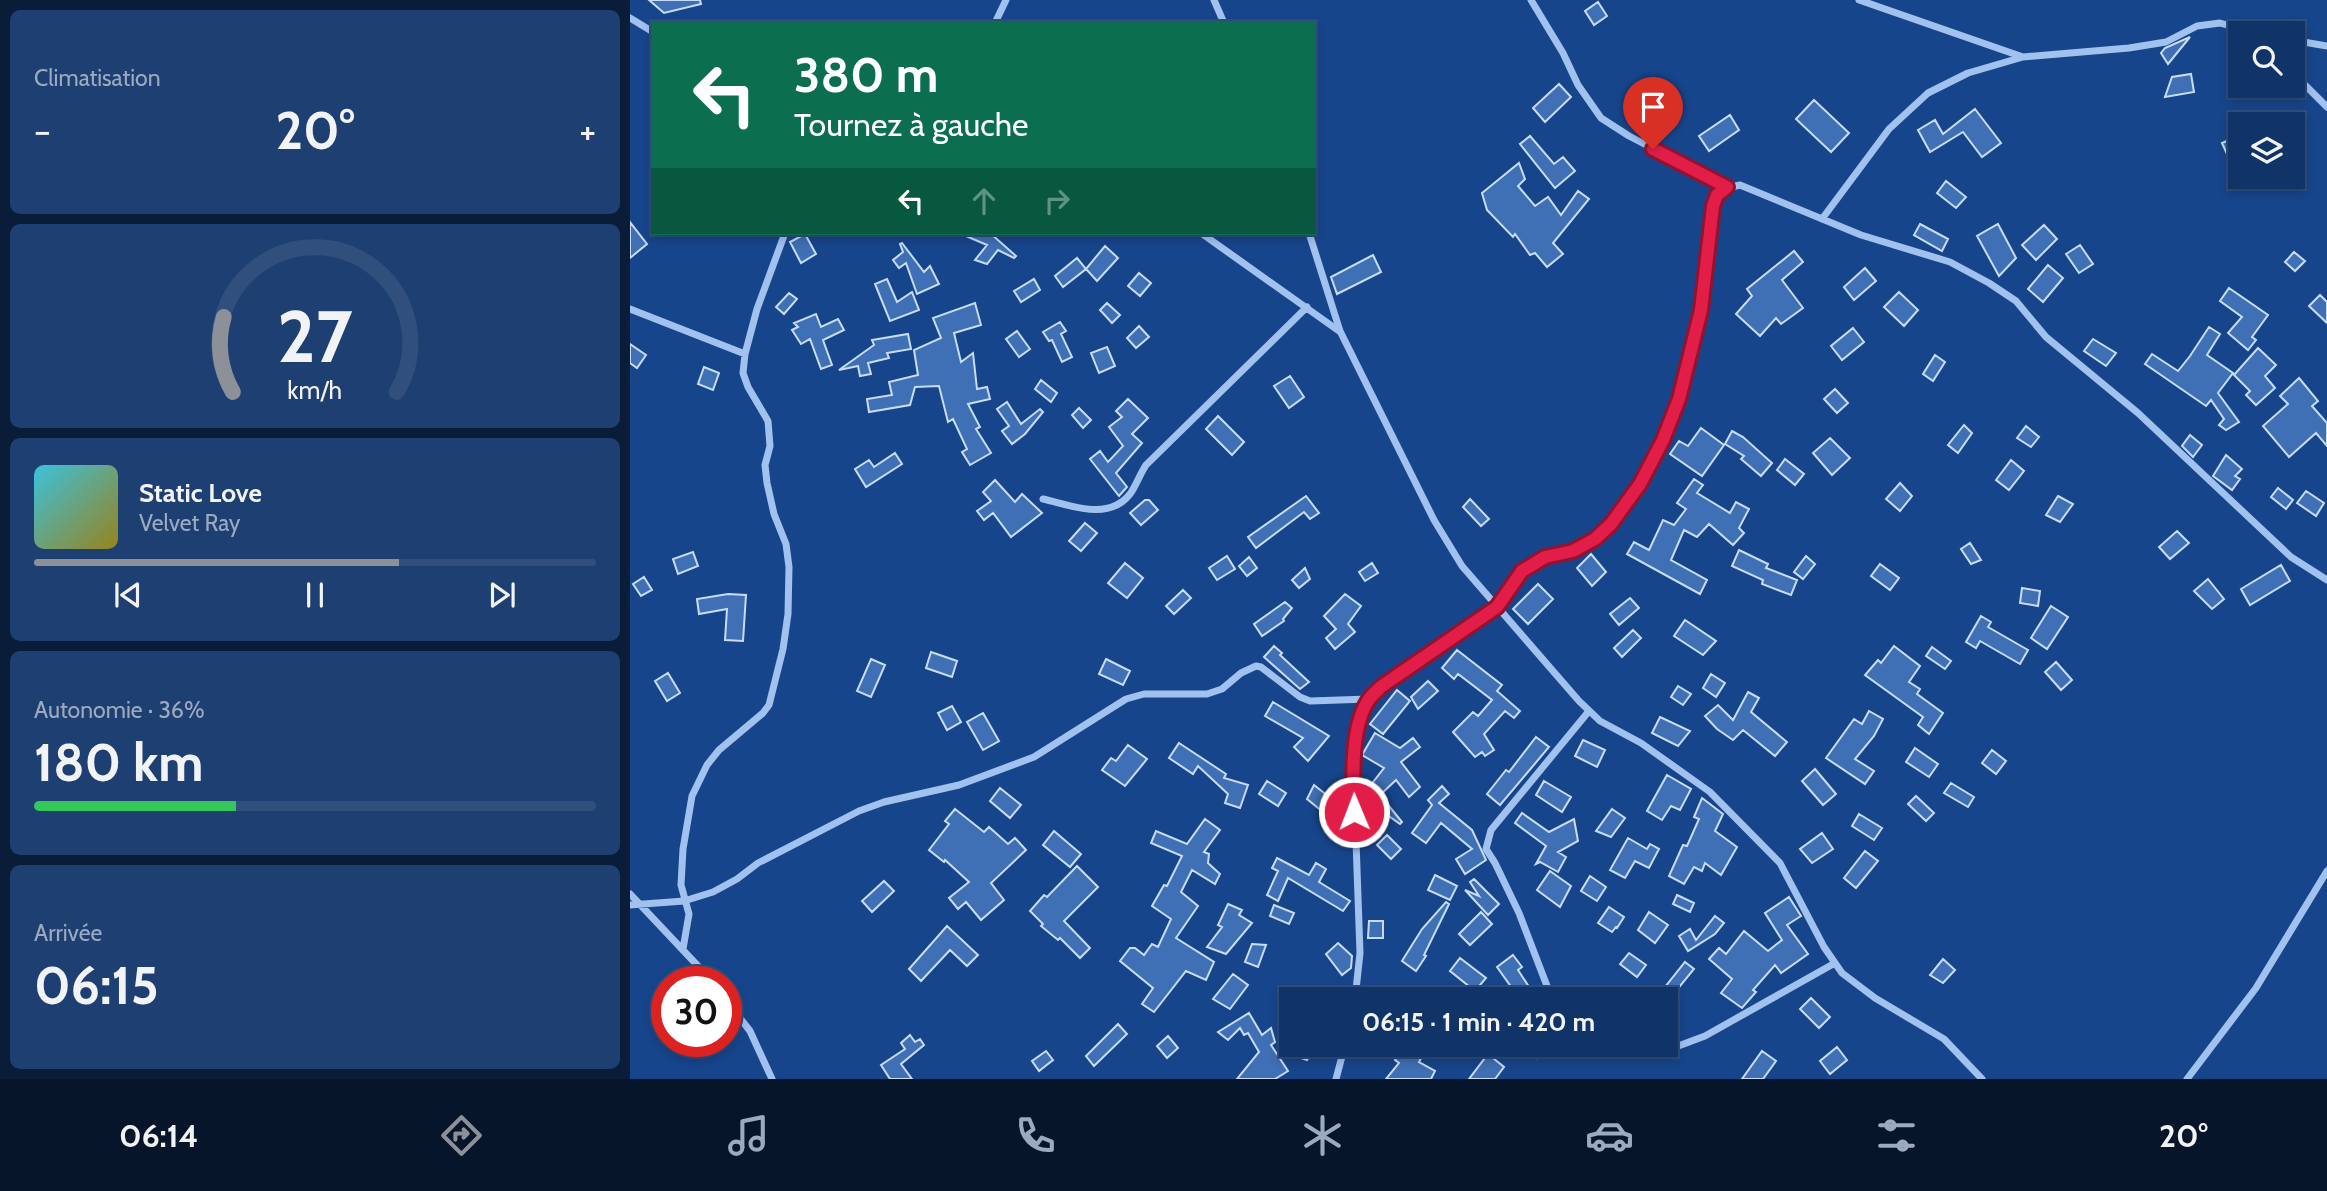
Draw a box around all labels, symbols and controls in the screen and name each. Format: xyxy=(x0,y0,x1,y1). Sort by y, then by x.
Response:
map controls xyxy=(2228,21,2305,189)
button: search xyxy=(2228,21,2305,98)
text: 380 m xyxy=(794,45,938,104)
icon: left xyxy=(679,49,770,140)
text: Climatisation xyxy=(34,64,161,92)
pin xyxy=(1623,77,1683,149)
icon: arrive xyxy=(1634,88,1672,126)
text: 20° xyxy=(275,99,355,162)
text: Tournez à gauche xyxy=(794,105,1028,144)
text: − xyxy=(34,107,51,154)
text: + xyxy=(579,107,596,154)
button: layers xyxy=(2228,112,2305,189)
icon: left xyxy=(892,182,930,220)
icon: ahead xyxy=(965,182,1003,220)
icon: right xyxy=(1038,182,1076,220)
text: 27 xyxy=(277,292,353,380)
text: km/h xyxy=(288,374,342,404)
text: Static Love xyxy=(139,477,262,509)
text: Velvet Ray xyxy=(139,509,240,537)
icon: previous xyxy=(109,576,147,614)
icon: pause xyxy=(296,576,334,614)
icon: next xyxy=(483,576,521,614)
text: Autonomie · 36% xyxy=(34,696,205,724)
text: 180 km xyxy=(34,731,203,794)
position arrow xyxy=(1317,775,1391,849)
text: Arrivée xyxy=(34,919,102,947)
text: 06:15 xyxy=(34,954,159,1017)
speed limit sign: 30 xyxy=(651,966,742,1057)
text: 06:15 · 1 min · 420 m xyxy=(1362,1006,1595,1038)
icon: directions xyxy=(437,1111,486,1160)
icon: music xyxy=(724,1111,773,1160)
icon: phone xyxy=(1011,1111,1060,1160)
icon: climate xyxy=(1298,1111,1347,1160)
icon: car xyxy=(1585,1111,1634,1160)
icon: filters xyxy=(1872,1111,1921,1160)
text: 06:14 xyxy=(119,1116,198,1155)
text: 20° xyxy=(2159,1116,2208,1155)

